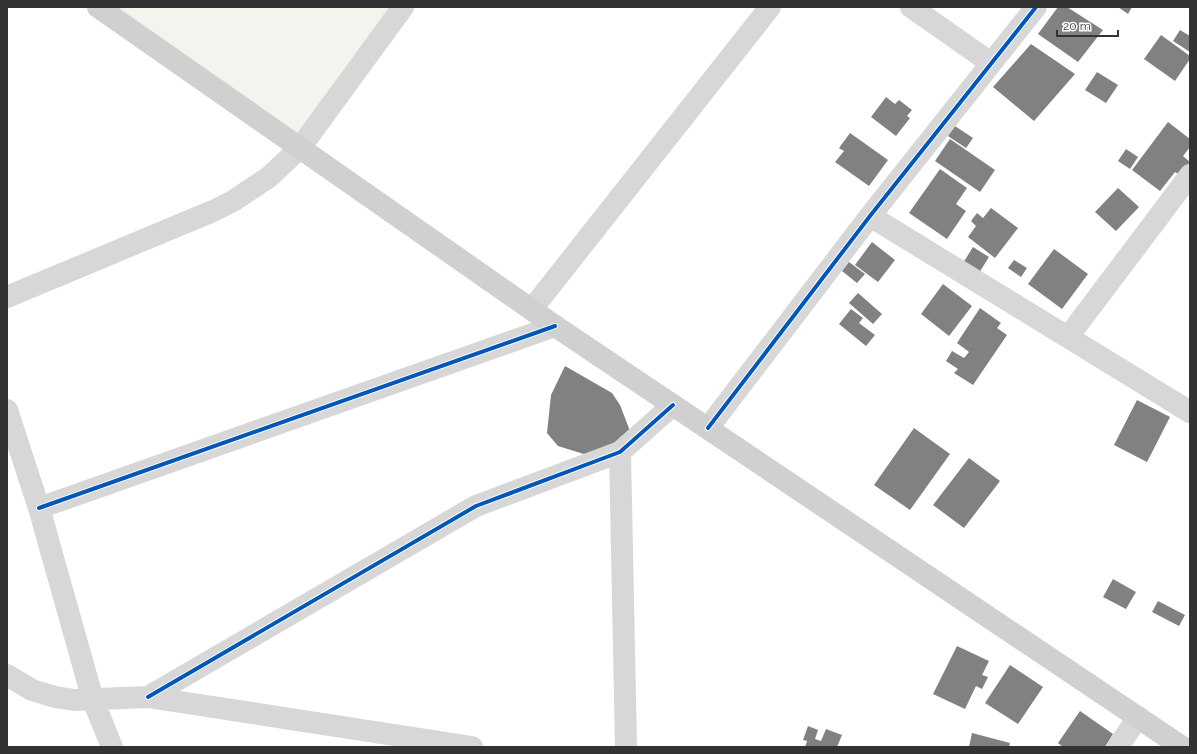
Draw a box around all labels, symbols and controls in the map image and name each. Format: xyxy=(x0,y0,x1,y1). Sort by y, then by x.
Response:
scale bar xyxy=(1057,12,1118,38)
text: 20 m xyxy=(1063,19,1091,33)

